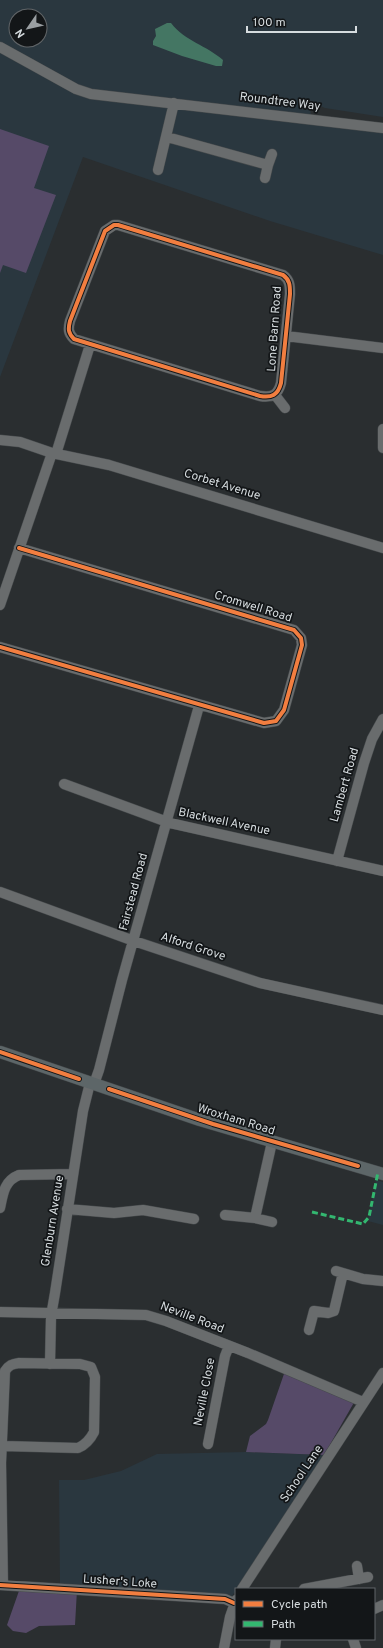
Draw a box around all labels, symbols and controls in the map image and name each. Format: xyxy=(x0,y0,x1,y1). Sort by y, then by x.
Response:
north arrow xyxy=(8,8,48,48)
scale bar xyxy=(247,8,356,34)
text: 100 m xyxy=(253,15,286,31)
text: N xyxy=(13,26,29,40)
street label: Roundtree Way xyxy=(239,89,321,115)
street label: Lone Barn Road xyxy=(264,286,286,372)
street label: Corbet Avenue xyxy=(182,466,262,504)
street label: Cromwell Road xyxy=(212,588,294,626)
street label: Lambert Road xyxy=(327,746,363,824)
street label: Blackwell Avenue xyxy=(177,804,271,840)
street label: Fairstead Road xyxy=(116,851,152,933)
street label: Alford Grove xyxy=(158,929,228,965)
street label: Wroxham Road xyxy=(195,1101,277,1139)
street label: Glenburn Avenue xyxy=(38,1174,68,1268)
street label: Neville Road xyxy=(158,1298,226,1338)
street label: Neville Close xyxy=(191,1357,219,1427)
street label: School Lane xyxy=(277,1442,327,1506)
street label: Lusher's Loke xyxy=(82,1571,158,1593)
legend xyxy=(235,1588,375,1640)
text: Cycle path xyxy=(271,1597,328,1613)
text: Path xyxy=(271,1617,296,1633)

